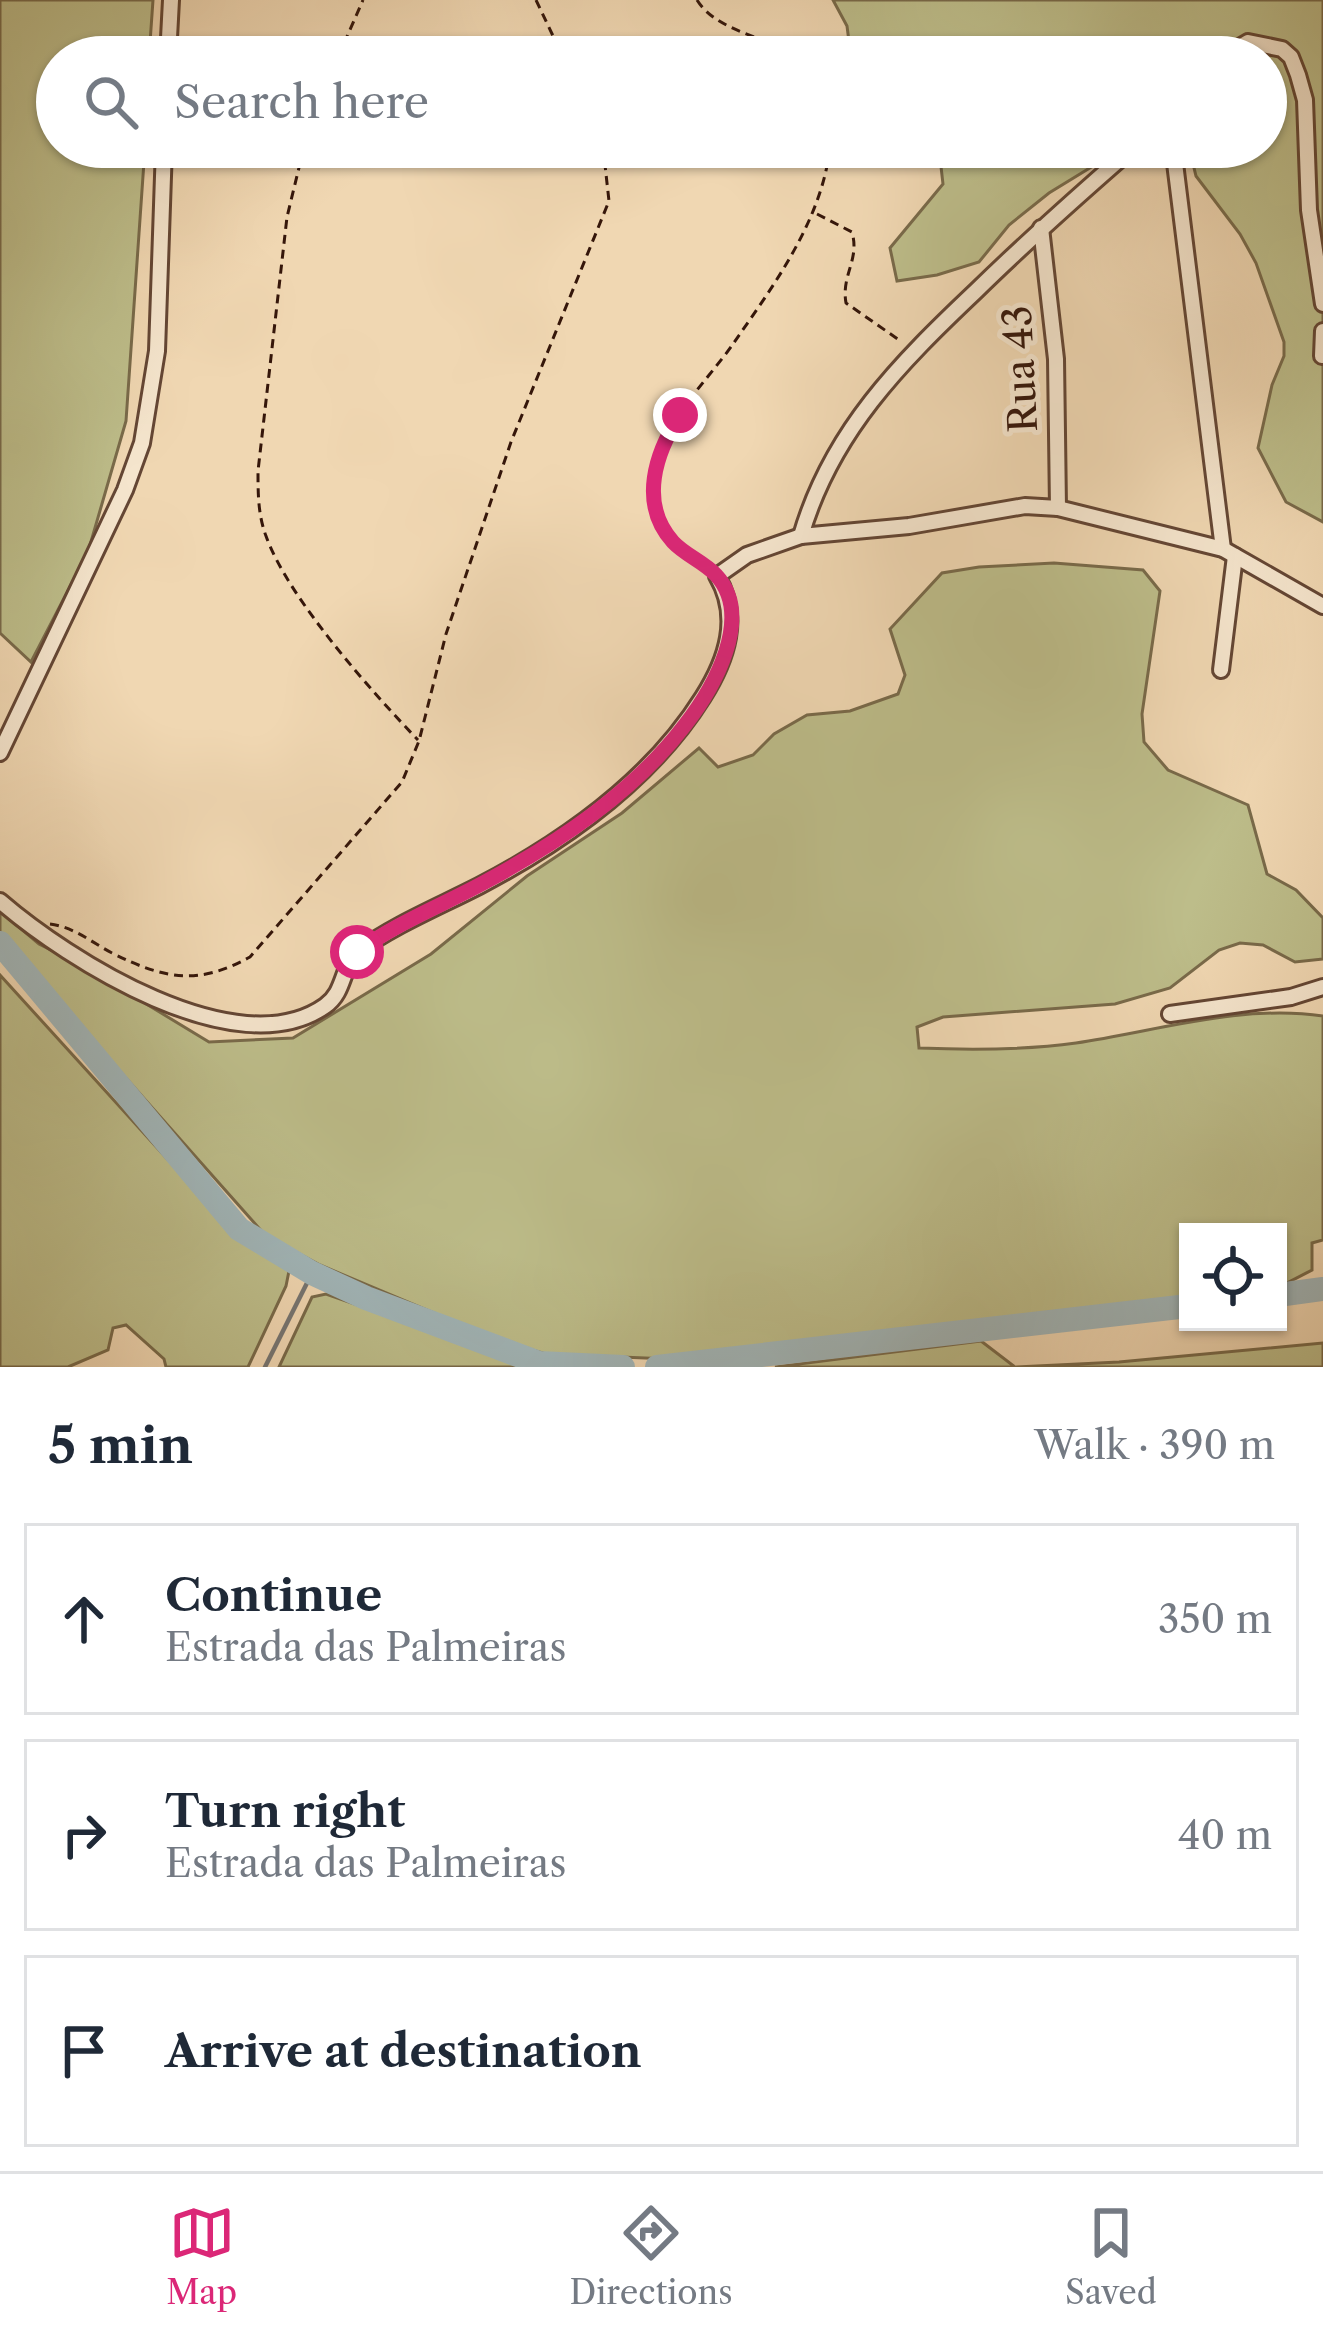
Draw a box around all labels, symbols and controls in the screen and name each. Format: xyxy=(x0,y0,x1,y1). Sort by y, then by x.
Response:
search box xyxy=(36,36,1287,168)
icon: search xyxy=(78,69,144,135)
text: Search here xyxy=(174,74,429,130)
street label: Rua 43 xyxy=(993,304,1047,434)
route end xyxy=(653,388,707,442)
route start xyxy=(330,925,384,979)
map controls xyxy=(1179,1223,1287,1331)
button: locate xyxy=(1179,1223,1287,1331)
text: 5 min xyxy=(48,1414,193,1476)
text: Walk · 390 m xyxy=(1034,1421,1275,1469)
text: Continue xyxy=(165,1567,382,1623)
icon: ahead xyxy=(51,1586,117,1652)
text: 350 m xyxy=(1158,1595,1272,1643)
text: Estrada das Palmeiras xyxy=(165,1623,566,1671)
text: Turn right xyxy=(165,1783,405,1839)
icon: right xyxy=(51,1802,117,1868)
text: 40 m xyxy=(1178,1811,1272,1859)
text: Estrada das Palmeiras xyxy=(165,1839,566,1887)
icon: arrive xyxy=(51,2018,117,2084)
text: Arrive at destination xyxy=(165,2023,642,2079)
tab: Map xyxy=(166,2200,237,2313)
tab: Directions xyxy=(570,2200,733,2313)
tab: Saved xyxy=(1065,2200,1157,2313)

